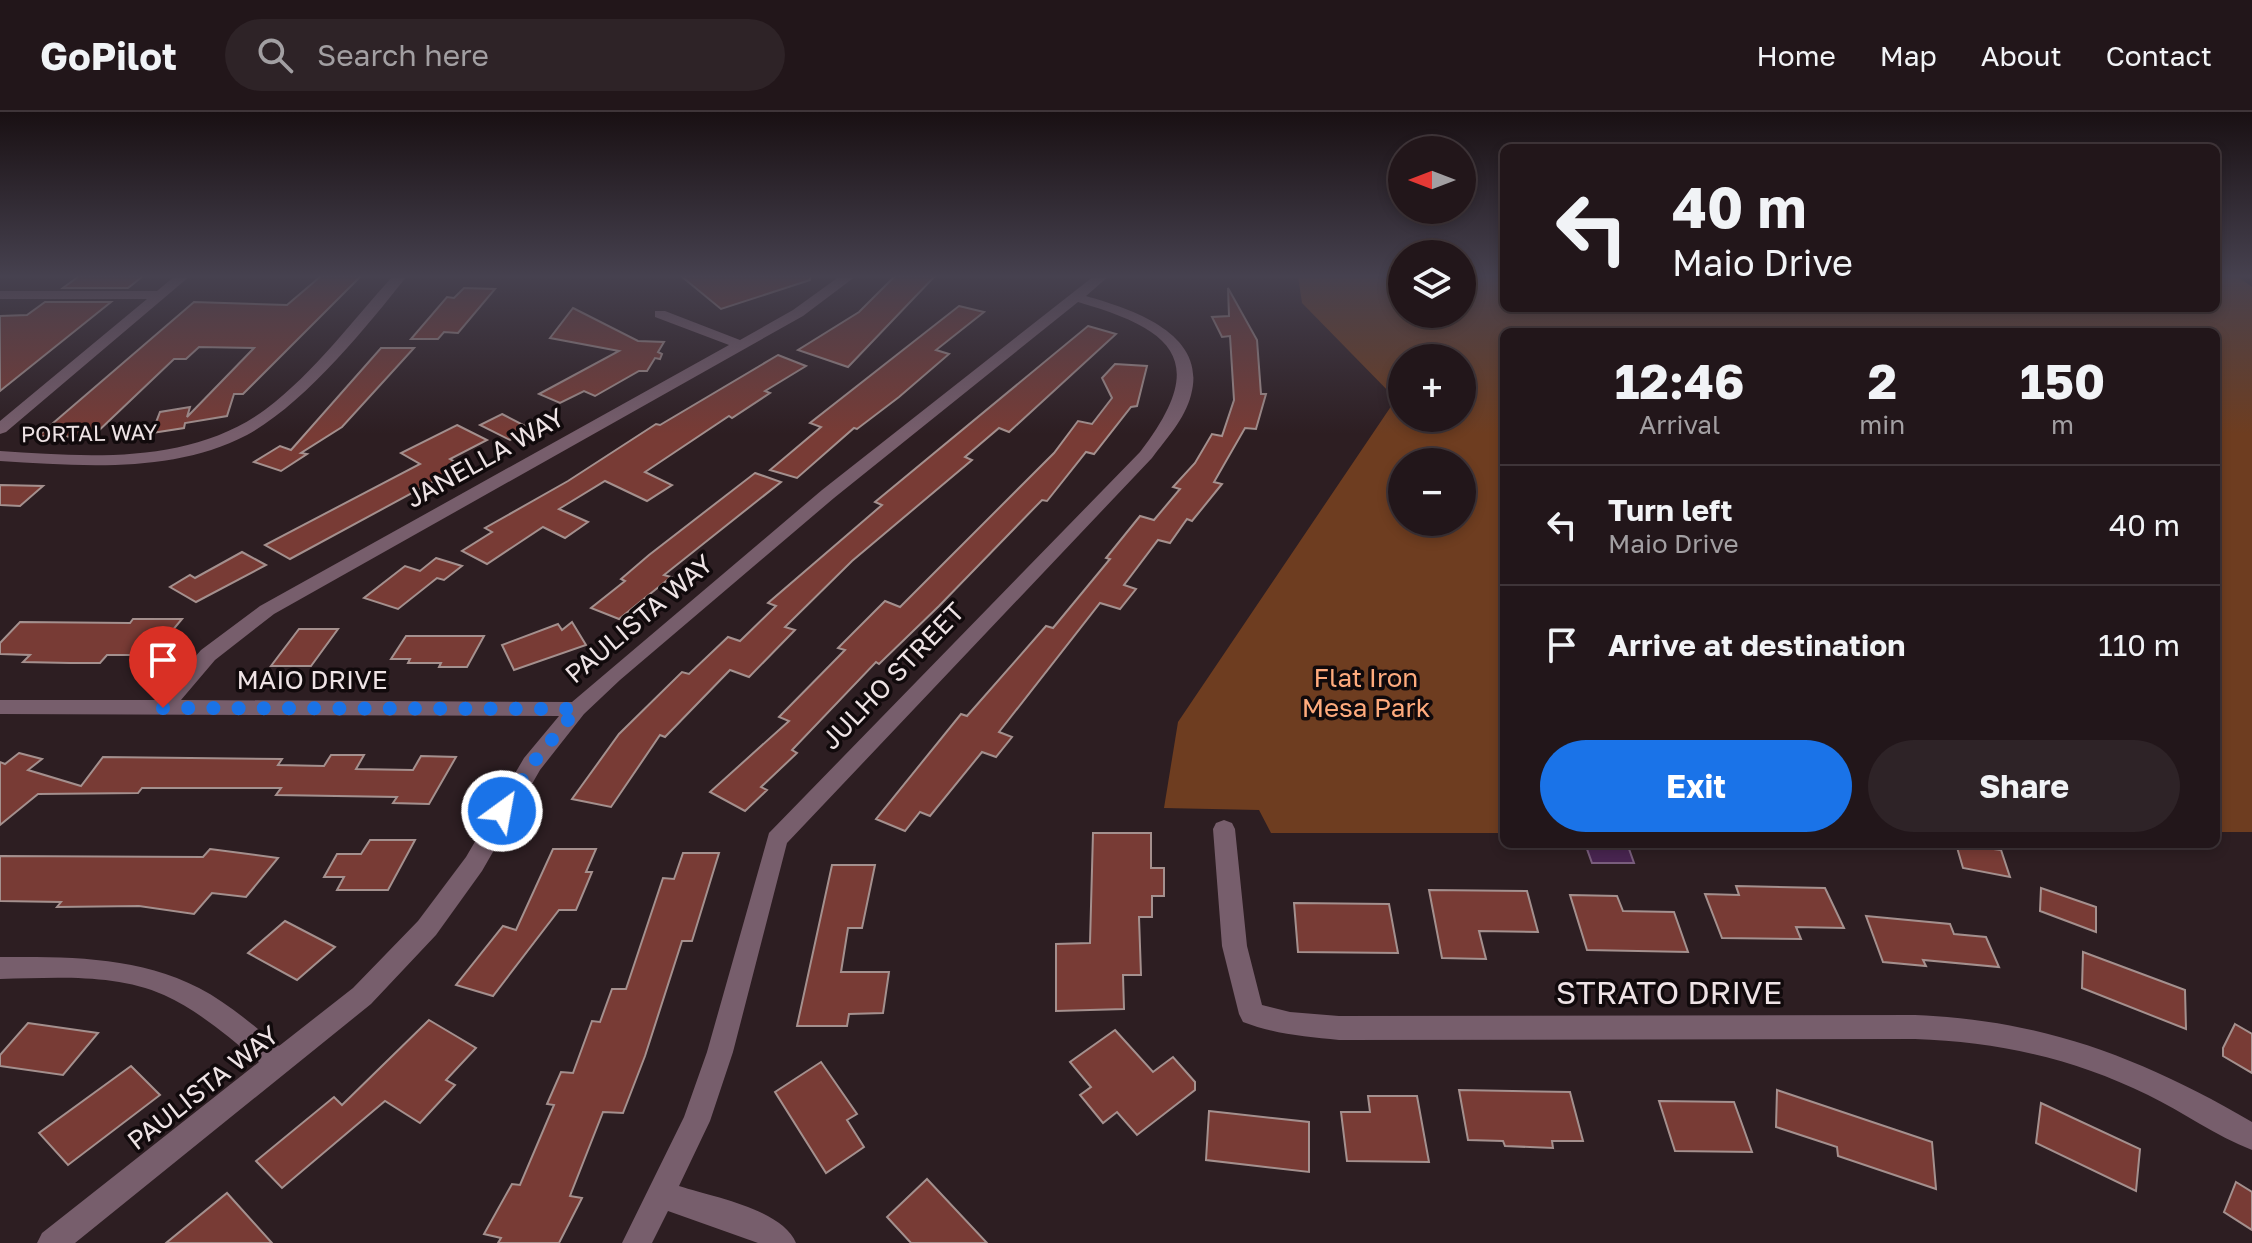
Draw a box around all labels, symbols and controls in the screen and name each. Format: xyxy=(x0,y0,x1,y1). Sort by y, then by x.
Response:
search box xyxy=(225,19,785,91)
text: GoPilot xyxy=(40,33,177,78)
icon: search xyxy=(253,33,297,77)
text: Search here xyxy=(317,37,489,73)
text: Home xyxy=(1757,39,1836,72)
text: Map xyxy=(1880,39,1937,72)
text: About xyxy=(1981,39,2062,72)
text: Contact xyxy=(2106,39,2212,72)
north arrow xyxy=(1388,136,1476,224)
map controls xyxy=(1388,136,1476,536)
text: 40 m xyxy=(1672,173,1806,240)
icon: left xyxy=(1540,176,1644,280)
button: layers xyxy=(1388,240,1476,328)
text: Maio Drive xyxy=(1672,241,1853,284)
button: + xyxy=(1388,344,1476,432)
text: 12:46 xyxy=(1615,352,1745,410)
text: 2 xyxy=(1868,352,1897,410)
text: 150 xyxy=(2020,352,2105,410)
street label: JANELLA WAY xyxy=(400,401,570,514)
text: Arrival xyxy=(1639,409,1720,440)
text: min xyxy=(1859,409,1905,440)
text: m xyxy=(2051,409,2074,440)
street label: PORTAL WAY xyxy=(21,418,157,447)
button: − xyxy=(1388,448,1476,536)
text: Turn left xyxy=(1608,492,1733,528)
icon: left xyxy=(1540,503,1584,547)
text: 40 m xyxy=(2109,507,2180,543)
text: Maio Drive xyxy=(1608,528,1739,559)
street label: PAULISTA WAY xyxy=(559,548,719,689)
street label: JULHO STREET xyxy=(815,596,970,755)
icon: arrive xyxy=(1540,623,1584,667)
pin xyxy=(129,626,197,708)
text: Arrive at destination xyxy=(1608,627,1905,663)
text: 110 m xyxy=(2098,627,2180,663)
icon: arrive xyxy=(141,638,185,682)
park label: Flat Iron Mesa Park xyxy=(1302,662,1431,723)
street label: MAIO DRIVE xyxy=(236,664,388,695)
button: Exit xyxy=(1540,740,1852,832)
button: Share xyxy=(1868,740,2180,832)
position arrow xyxy=(460,769,544,853)
street label: STRATO DRIVE xyxy=(1556,973,1782,1011)
street label: PAULISTA WAY xyxy=(121,1019,285,1156)

